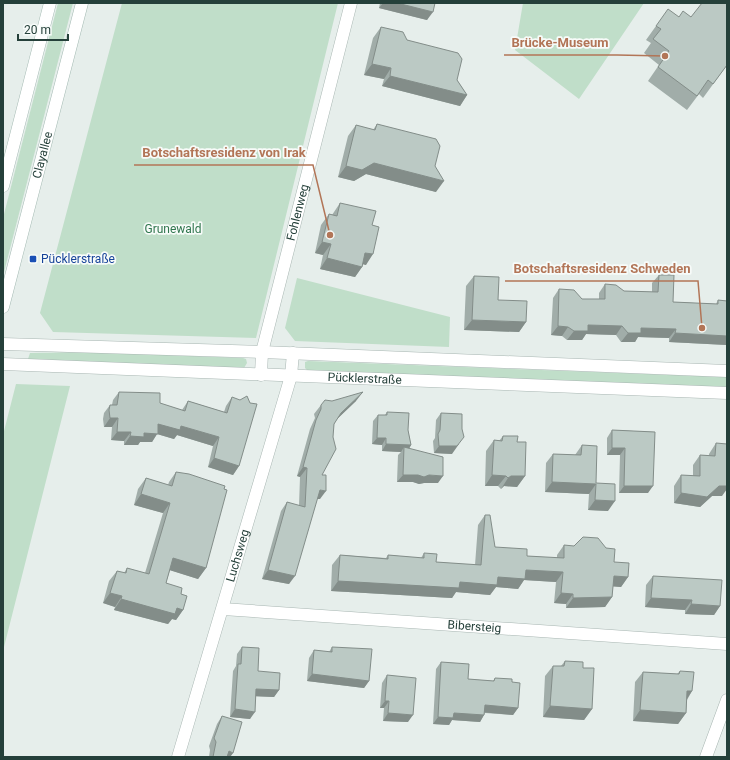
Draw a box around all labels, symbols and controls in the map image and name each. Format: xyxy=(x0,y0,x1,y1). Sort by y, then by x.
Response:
scale bar xyxy=(18,16,68,42)
text: 20 m xyxy=(24,23,51,37)
callout: Brücke-Museum xyxy=(504,30,617,55)
text: Brücke-Museum xyxy=(512,35,608,50)
street label: Clayallee xyxy=(30,130,55,180)
callout: Botschaftsresidenz von Irak xyxy=(134,140,313,165)
text: Botschaftsresidenz von Irak xyxy=(142,145,307,160)
street label: Fohlenweg xyxy=(284,183,312,242)
park label: Grunewald xyxy=(144,222,202,236)
place label: Pücklerstraße xyxy=(41,252,115,266)
marker: Pücklerstraße xyxy=(28,254,38,264)
callout: Botschaftsresidenz Schweden xyxy=(505,256,698,281)
text: Botschaftsresidenz Schweden xyxy=(514,261,690,276)
street label: Pücklerstraße xyxy=(327,370,402,387)
street label: Luchsweg xyxy=(223,528,252,584)
street label: Bibersteig xyxy=(447,618,502,635)

